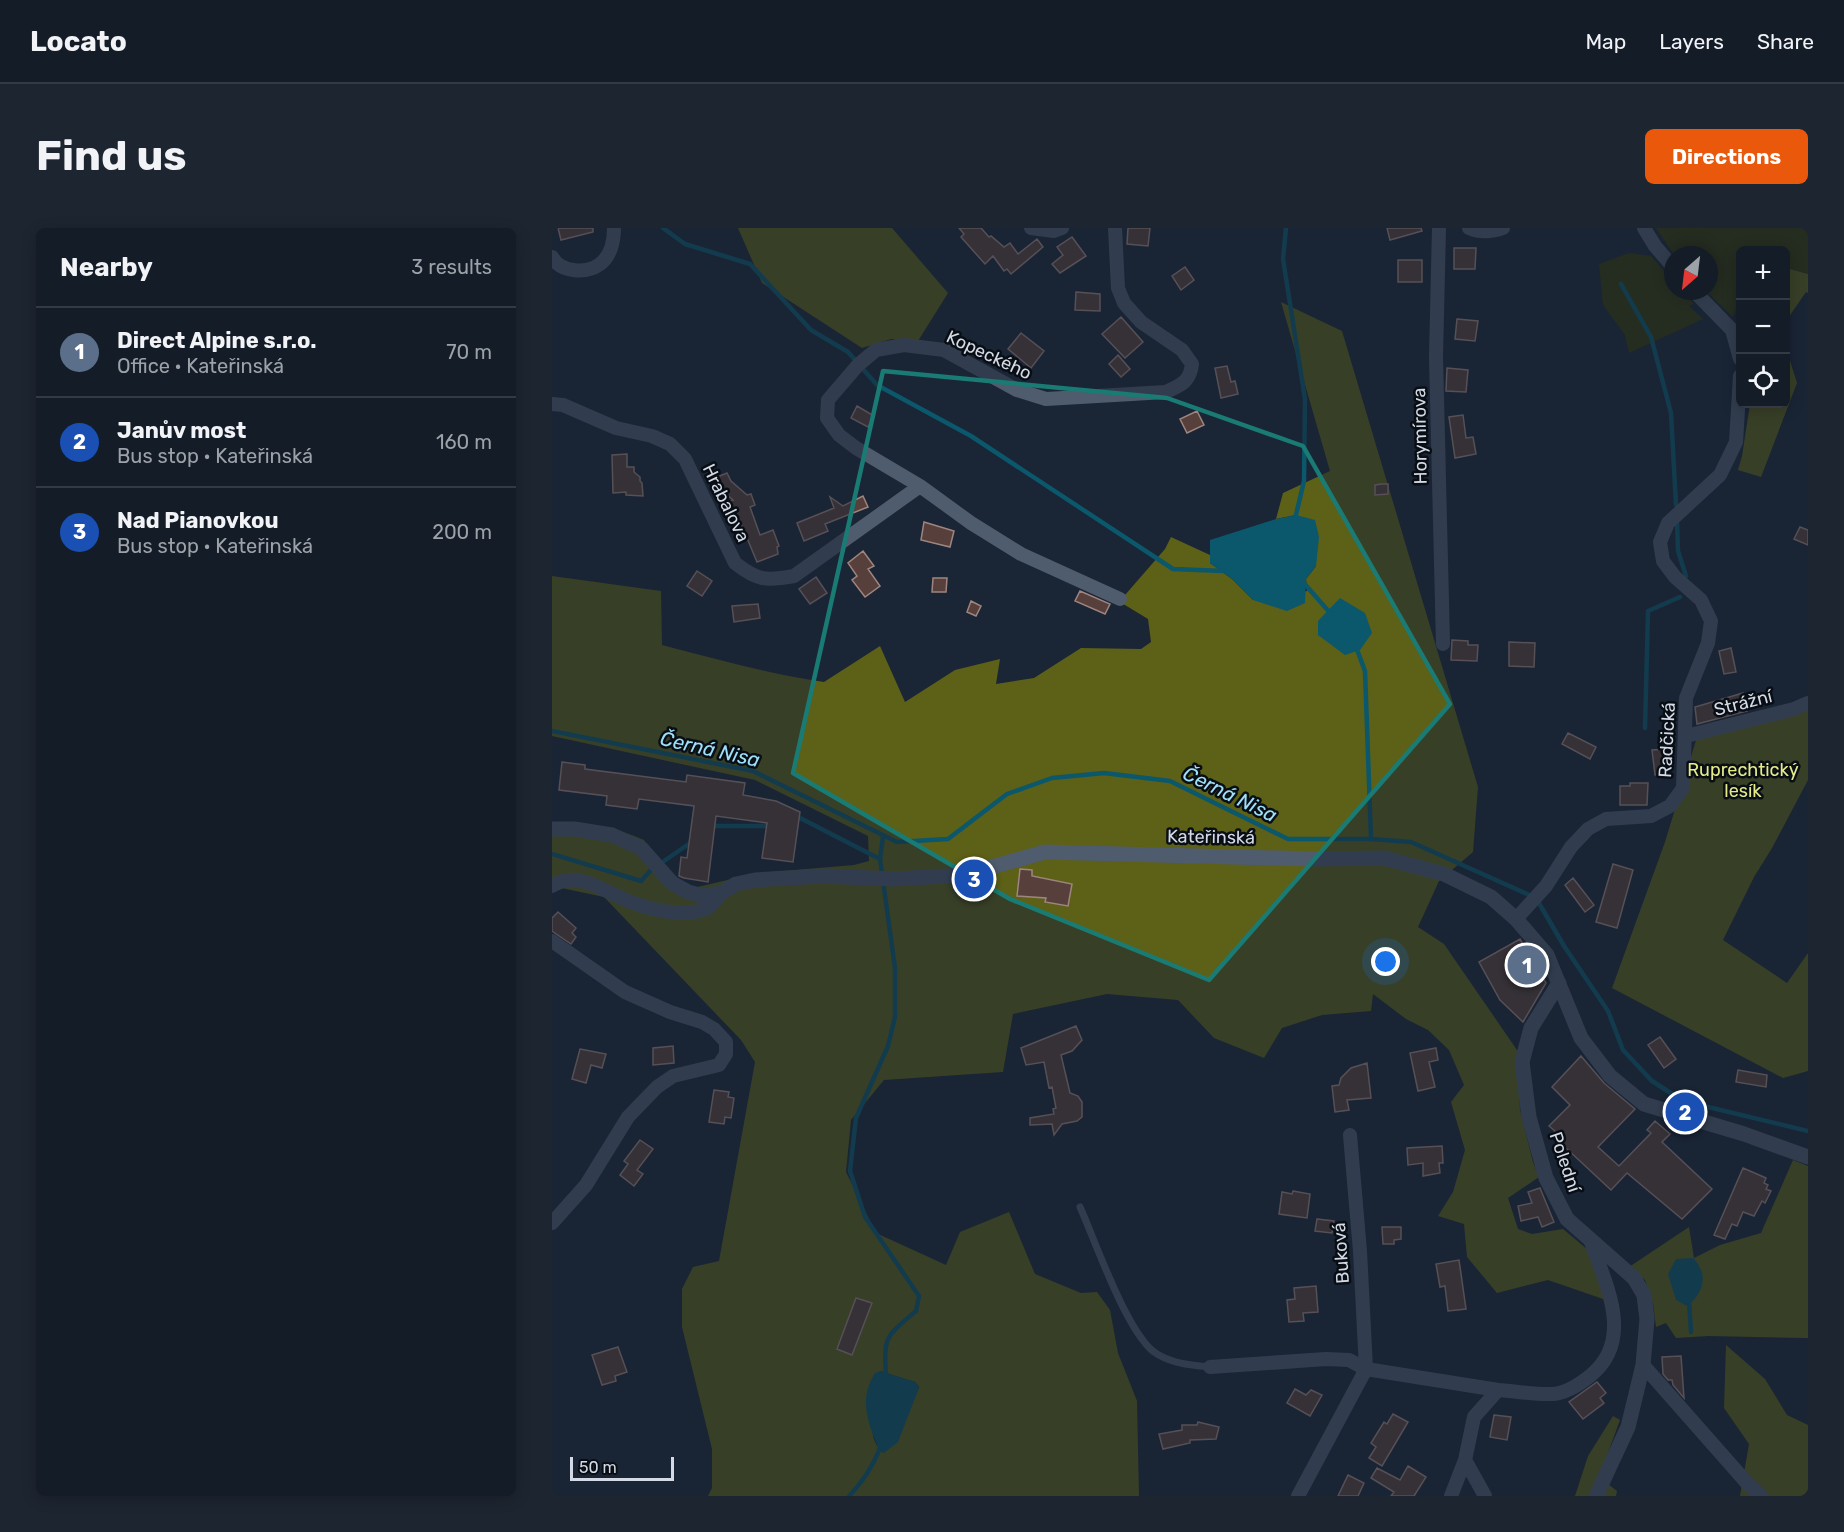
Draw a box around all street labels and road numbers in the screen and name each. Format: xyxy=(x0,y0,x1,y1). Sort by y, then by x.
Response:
street label: Kopeckého xyxy=(943,326,1035,384)
street label: Horymírova xyxy=(1408,388,1432,484)
street label: Hrabalova xyxy=(698,460,754,546)
street label: Strážní xyxy=(1712,685,1776,721)
street label: Radčická xyxy=(1654,702,1680,778)
street label: Kateřinská xyxy=(1167,825,1255,849)
street label: Polední xyxy=(1544,1129,1586,1197)
street label: Buková xyxy=(1328,1222,1354,1284)

